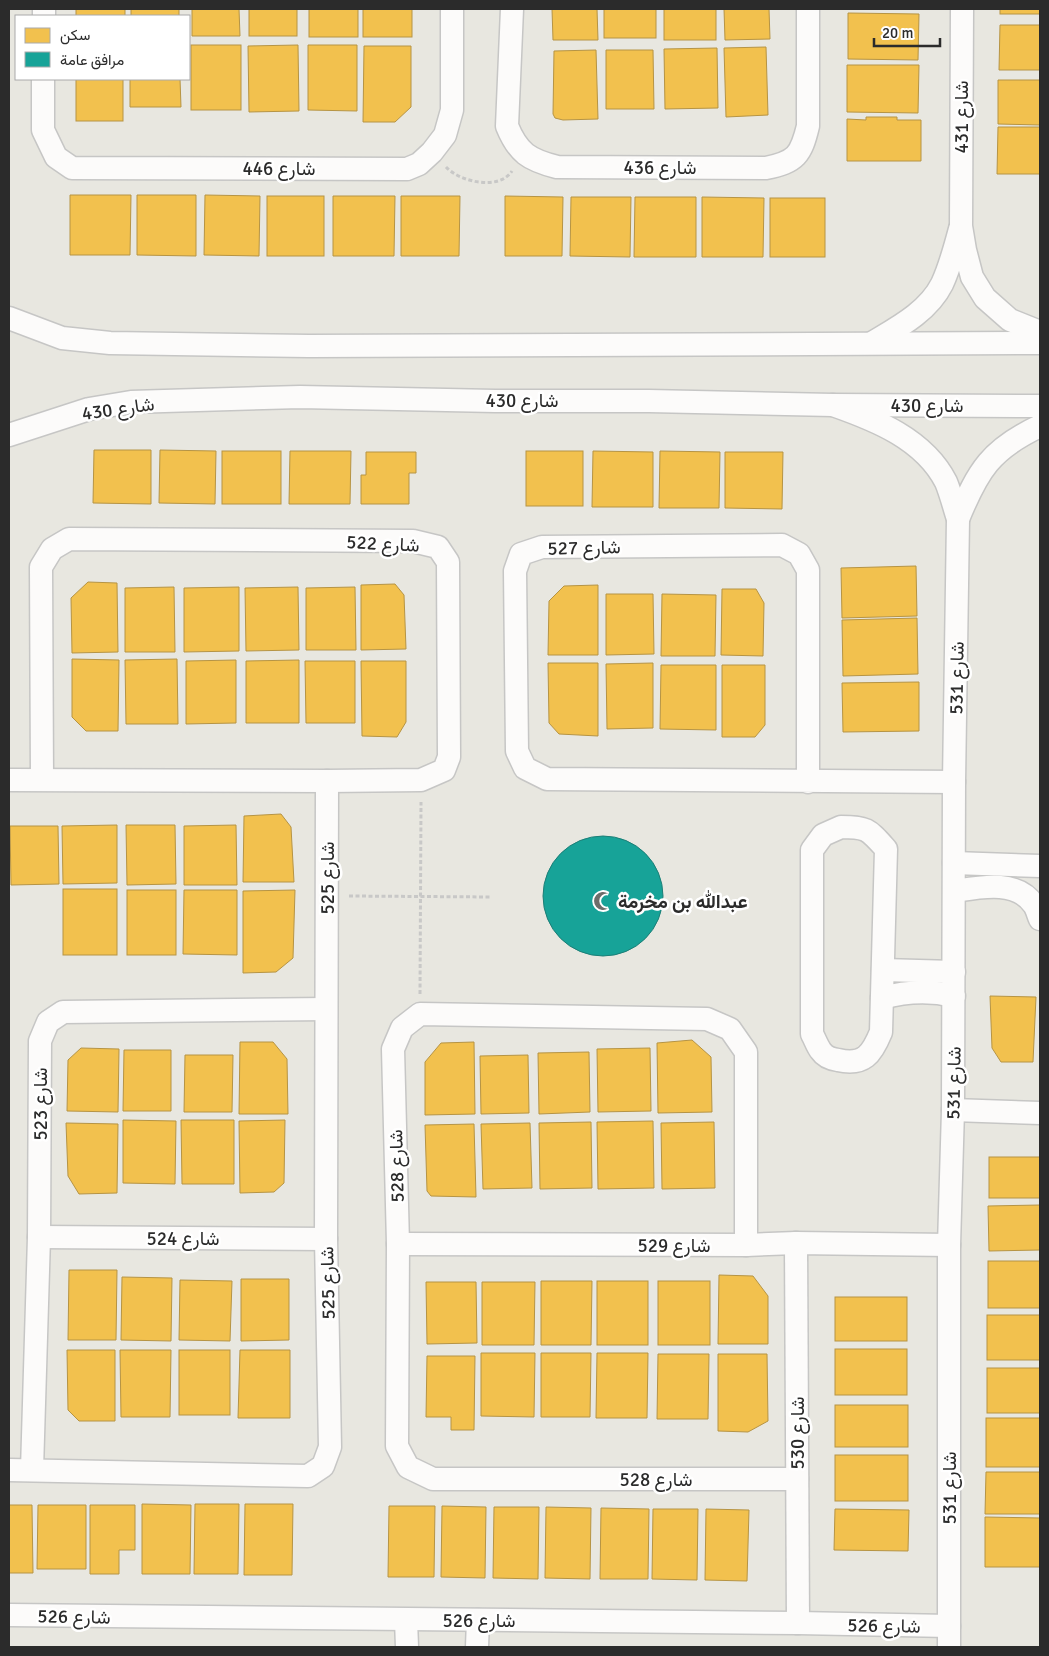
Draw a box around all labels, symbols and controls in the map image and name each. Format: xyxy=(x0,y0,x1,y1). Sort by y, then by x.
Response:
legend xyxy=(15,15,190,80)
scale bar xyxy=(874,15,940,47)
text: 20 m xyxy=(882,24,913,42)
text: سكن xyxy=(60,26,90,45)
text: مرافق عامة xyxy=(60,51,124,70)
street label: شارع 431 xyxy=(950,80,974,154)
street label: شارع 436 xyxy=(623,156,697,180)
street label: شارع 446 xyxy=(242,157,316,181)
street label: شارع 430 xyxy=(485,389,559,413)
street label: شارع 430 xyxy=(80,392,156,426)
street label: شارع 430 xyxy=(890,394,964,418)
street label: شارع 522 xyxy=(346,530,420,558)
street label: شارع 527 xyxy=(547,535,621,561)
street label: شارع 531 xyxy=(944,641,970,715)
street label: شارع 525 xyxy=(316,841,340,915)
mosque icon: عبدالله بن مخرمة xyxy=(592,890,614,912)
place label: عبدالله بن مخرمة xyxy=(618,890,748,914)
street label: شارع 531 xyxy=(941,1046,967,1120)
street label: شارع 523 xyxy=(29,1067,53,1141)
street label: شارع 528 xyxy=(384,1129,410,1203)
street label: شارع 524 xyxy=(146,1227,220,1251)
street label: شارع 529 xyxy=(637,1234,711,1258)
street label: شارع 525 xyxy=(315,1246,341,1320)
street label: شارع 530 xyxy=(786,1396,810,1470)
street label: شارع 531 xyxy=(938,1451,962,1525)
street label: شارع 528 xyxy=(619,1468,693,1492)
street label: شارع 526 xyxy=(37,1604,111,1630)
street label: شارع 526 xyxy=(442,1609,516,1633)
street label: شارع 526 xyxy=(847,1613,921,1639)

